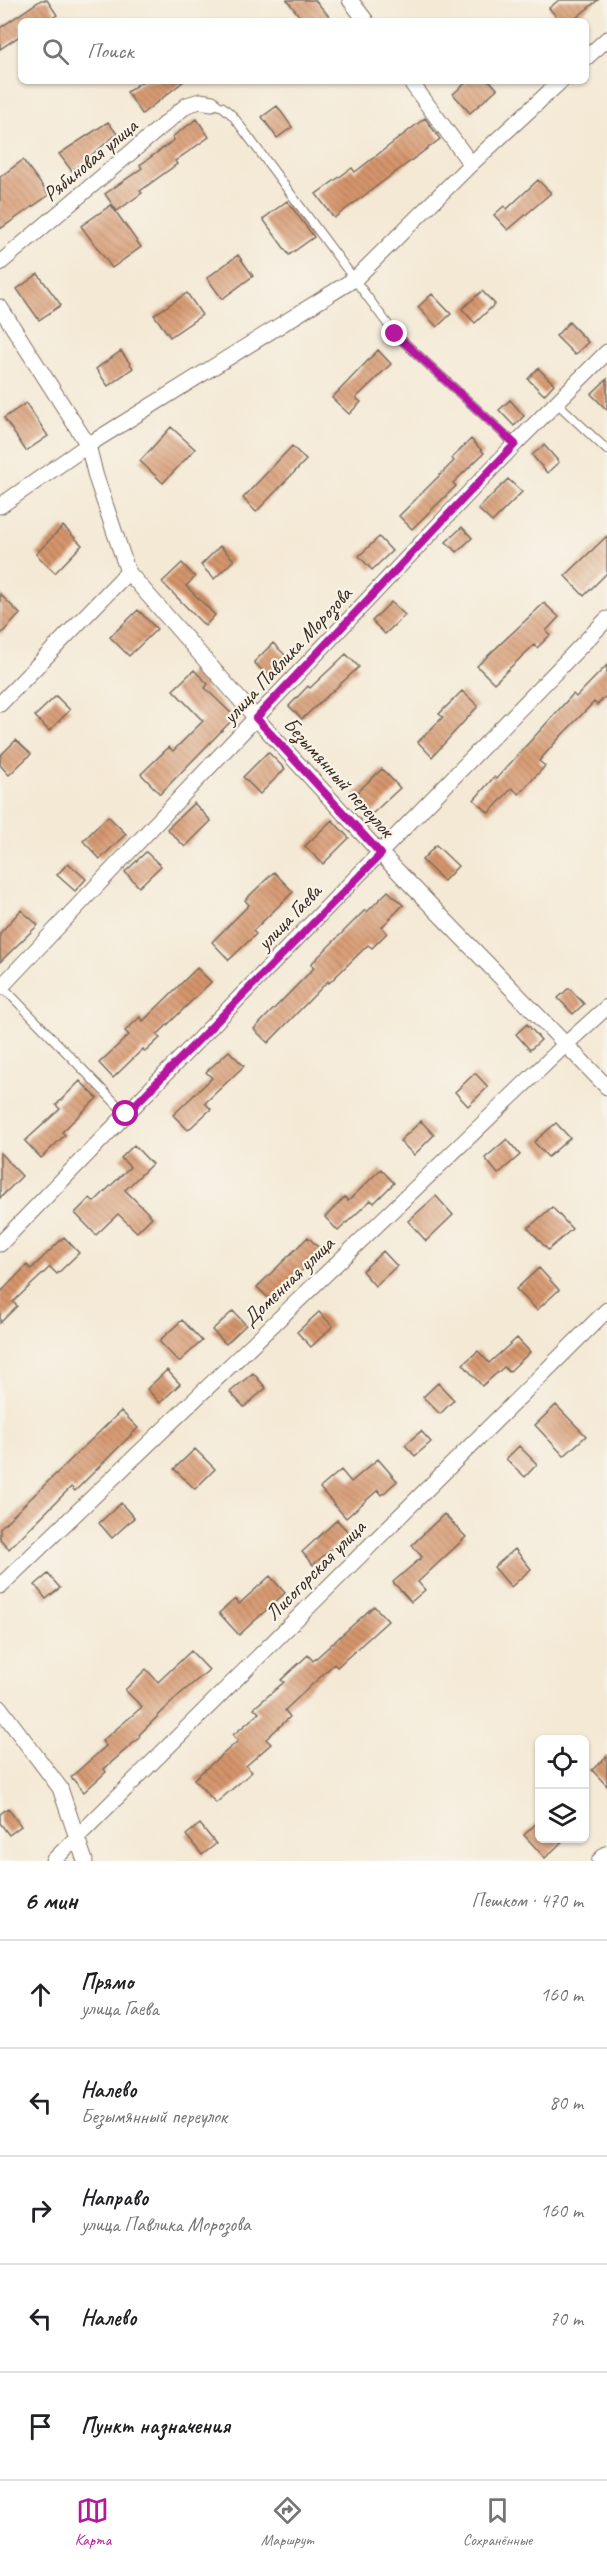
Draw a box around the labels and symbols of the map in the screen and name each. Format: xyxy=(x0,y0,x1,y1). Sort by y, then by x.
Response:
street label: Рябиновая улица xyxy=(38,112,144,207)
route end xyxy=(381,320,407,346)
street label: улица Павлика Морозова xyxy=(215,580,359,731)
street label: Безымянный переулок xyxy=(277,711,401,845)
street label: улица Гаева xyxy=(250,877,328,957)
route start xyxy=(112,1100,138,1126)
street label: Доменная улица xyxy=(237,1229,341,1331)
street label: Лисогорская улица xyxy=(259,1513,372,1626)

